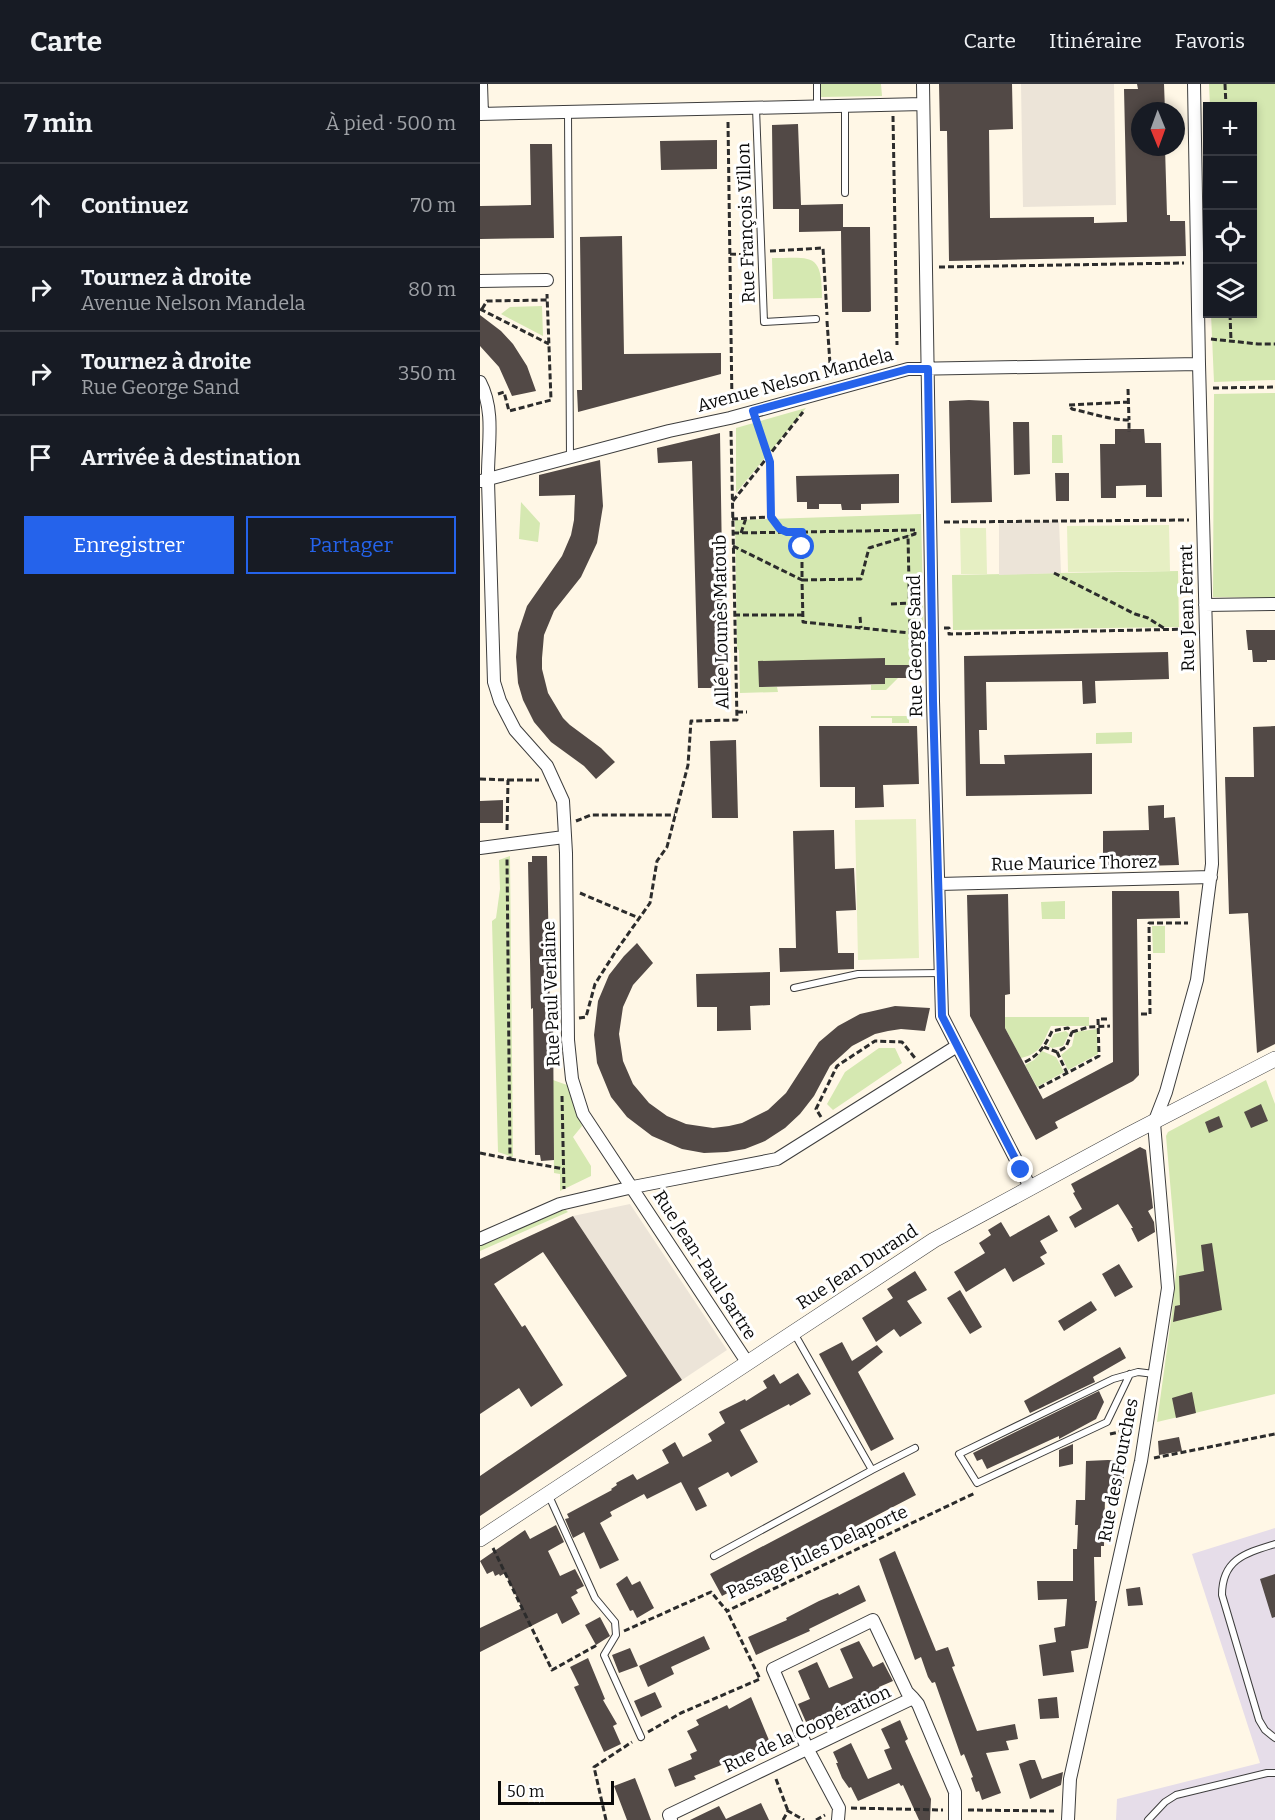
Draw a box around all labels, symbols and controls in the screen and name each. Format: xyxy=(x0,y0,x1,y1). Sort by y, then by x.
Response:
text: Carte xyxy=(30,25,102,58)
text: Carte xyxy=(963,28,1016,54)
text: Itinéraire xyxy=(1049,28,1142,54)
text: Favoris xyxy=(1175,28,1245,54)
north arrow xyxy=(1131,102,1185,156)
map controls xyxy=(1203,102,1257,318)
button: + xyxy=(1203,102,1257,156)
text: 7 min xyxy=(24,108,92,139)
text: À pied · 500 m xyxy=(326,111,456,135)
street label: Rue François Villon xyxy=(732,142,760,304)
button: − xyxy=(1203,156,1257,210)
icon: ahead xyxy=(24,189,57,222)
text: Continuez xyxy=(81,192,188,219)
text: 70 m xyxy=(410,193,456,217)
button: locate xyxy=(1203,210,1257,264)
text: Tournez à droite xyxy=(81,264,251,291)
button: layers xyxy=(1203,264,1257,318)
icon: right xyxy=(24,273,57,306)
text: 80 m xyxy=(408,277,456,301)
text: Avenue Nelson Mandela xyxy=(81,291,306,315)
street label: Avenue Nelson Mandela xyxy=(695,343,896,417)
text: Tournez à droite xyxy=(81,348,251,375)
icon: right xyxy=(24,357,57,390)
text: 350 m xyxy=(398,361,456,385)
text: Rue George Sand xyxy=(81,375,240,399)
icon: arrive xyxy=(24,441,57,474)
text: Arrivée à destination xyxy=(81,444,301,471)
button: Enregistrer xyxy=(24,516,234,574)
button: Partager xyxy=(246,516,456,574)
route start xyxy=(788,533,814,559)
street label: Allée Lounès Matoub xyxy=(708,534,734,710)
street label: Rue Jean Ferrat xyxy=(1175,544,1199,672)
street label: Rue George Sand xyxy=(903,574,927,718)
street label: Rue Maurice Thorez xyxy=(991,851,1157,875)
street label: Rue Paul Verlaine xyxy=(537,921,565,1067)
route end xyxy=(1007,1156,1033,1182)
street label: Rue Jean-Paul Sartre xyxy=(649,1186,761,1344)
street label: Rue Jean Durand xyxy=(792,1220,922,1314)
street label: Rue des Fourches xyxy=(1093,1396,1143,1544)
street label: Passage Jules Delaporte xyxy=(723,1500,911,1604)
street label: Rue de la Coopération xyxy=(720,1680,895,1777)
scale bar xyxy=(498,1778,614,1806)
text: 50 m xyxy=(507,1782,544,1801)

